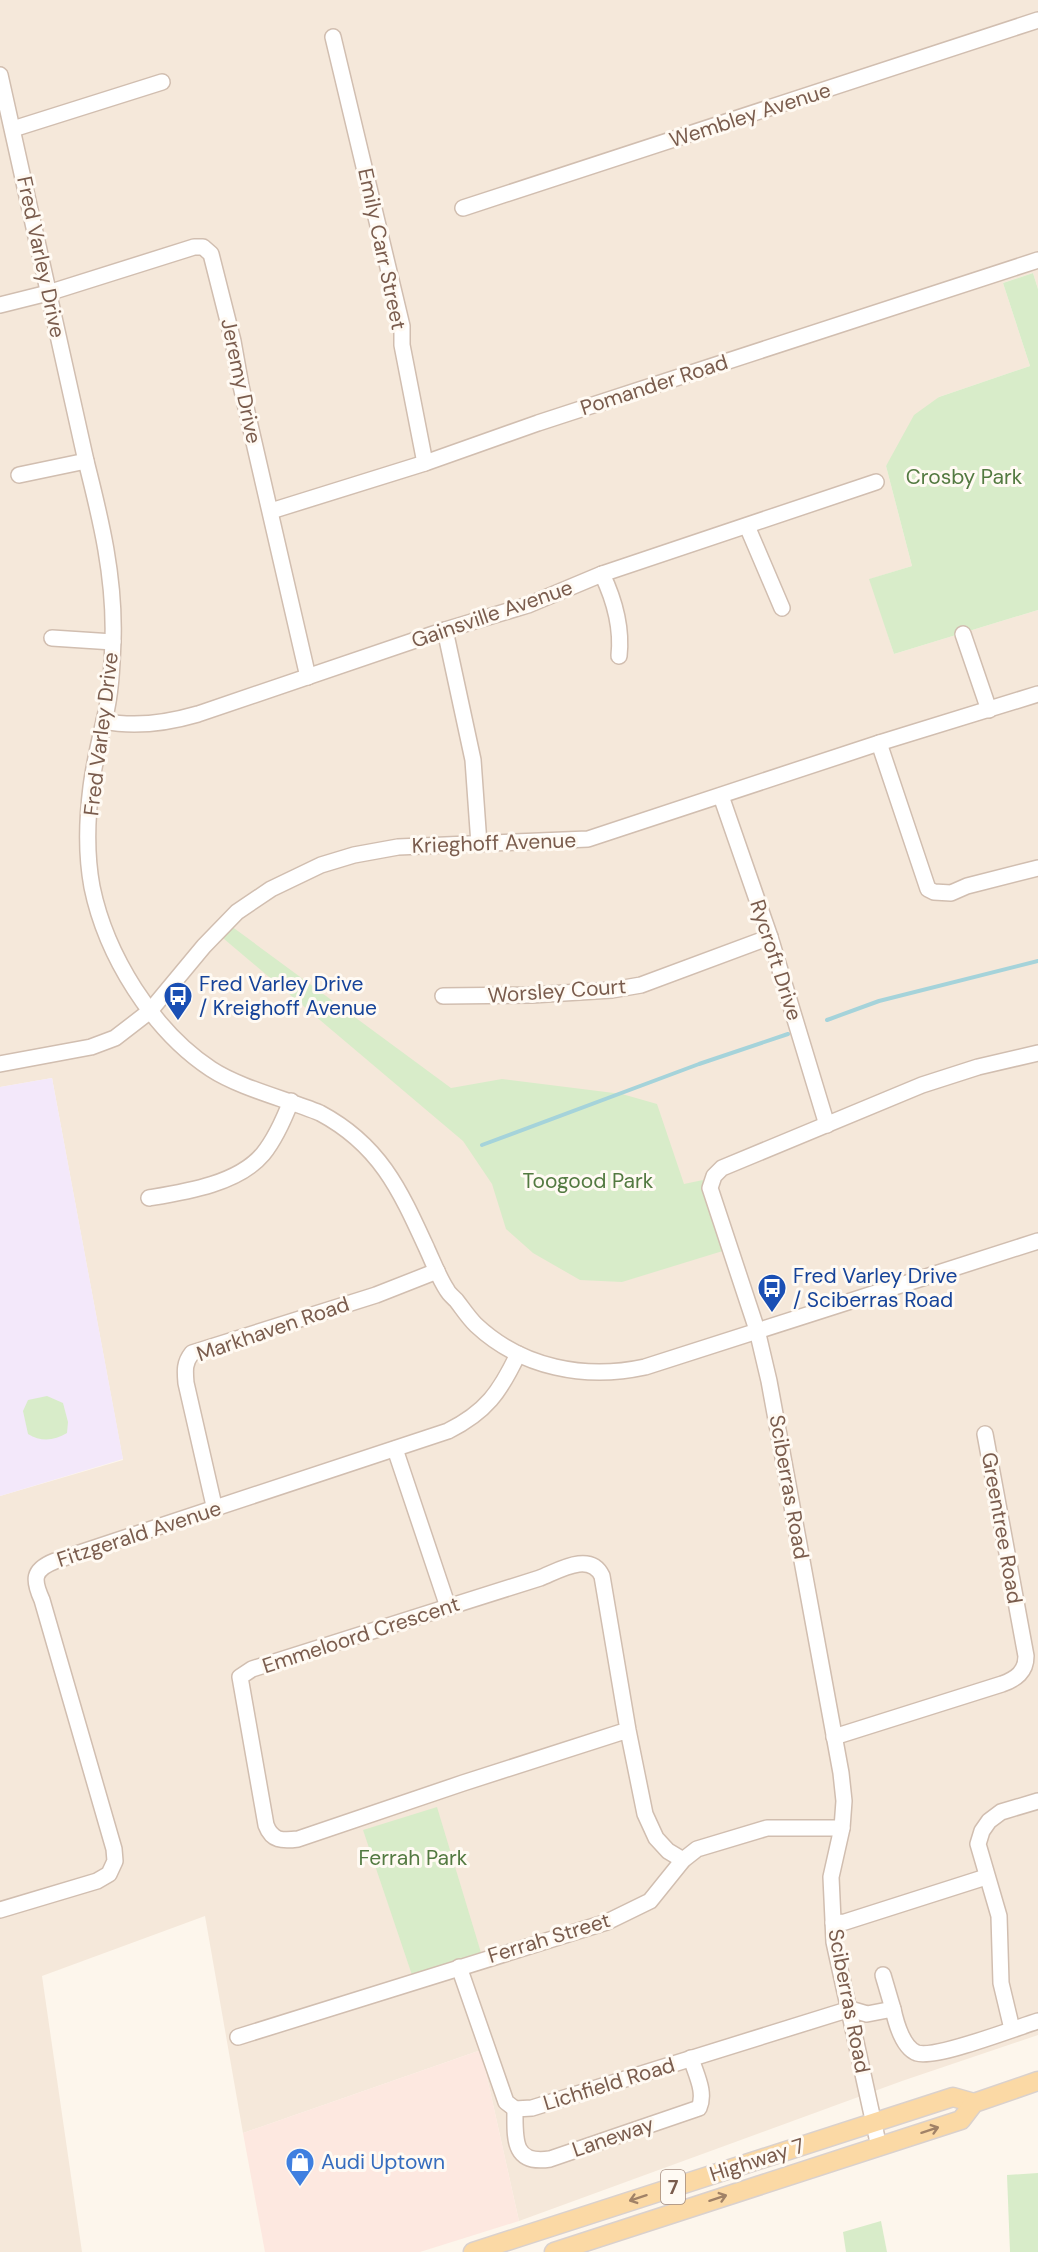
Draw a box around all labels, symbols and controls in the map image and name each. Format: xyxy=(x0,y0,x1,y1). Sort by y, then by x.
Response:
street label: Wembley Avenue xyxy=(666,76,834,154)
street label: Emily Carr Street xyxy=(351,166,413,332)
street label: Fred Varley Drive xyxy=(10,174,72,340)
street label: Jeremy Drive xyxy=(214,316,268,446)
street label: Pomander Road xyxy=(577,348,731,422)
park label: Crosby Park xyxy=(906,463,1023,491)
street label: Gainsville Avenue xyxy=(408,573,576,655)
street label: Fred Varley Drive xyxy=(77,651,125,817)
street label: Krieghoff Avenue xyxy=(411,826,577,860)
street label: Rycroft Drive xyxy=(743,896,809,1024)
place label: Fred Varley Drive / Kreighoff Avenue xyxy=(199,970,377,1022)
street label: Worsley Court xyxy=(487,972,627,1010)
bus stop icon: Fred Varley Drive / Kreighoff Avenue xyxy=(162,980,194,1022)
park label: Toogood Park xyxy=(523,1167,654,1195)
place label: Fred Varley Drive / Sciberras Road xyxy=(793,1262,958,1314)
bus stop icon: Fred Varley Drive / Sciberras Road xyxy=(756,1272,788,1314)
street label: Markhaven Road xyxy=(193,1290,353,1368)
street label: Sciberras Road xyxy=(763,1413,815,1561)
street label: Greentree Road xyxy=(975,1450,1029,1606)
street label: Fitzgerald Avenue xyxy=(53,1494,225,1574)
street label: Emmeloord Crescent xyxy=(259,1590,463,1680)
park label: Ferrah Park xyxy=(359,1844,468,1872)
street label: Ferrah Street xyxy=(484,1906,614,1970)
street label: Sciberras Road xyxy=(821,1927,877,2075)
street label: Lichfield Road xyxy=(540,2051,678,2117)
street label: Laneway xyxy=(569,2110,658,2164)
one-way arrow xyxy=(920,2124,939,2135)
street label: Highway 7 xyxy=(706,2131,808,2189)
shop icon: Audi Uptown xyxy=(284,2146,316,2188)
place label: Audi Uptown xyxy=(321,2148,445,2176)
road number: 7 xyxy=(661,2170,685,2204)
one-way arrow xyxy=(708,2192,727,2203)
one-way arrow xyxy=(629,2194,648,2205)

